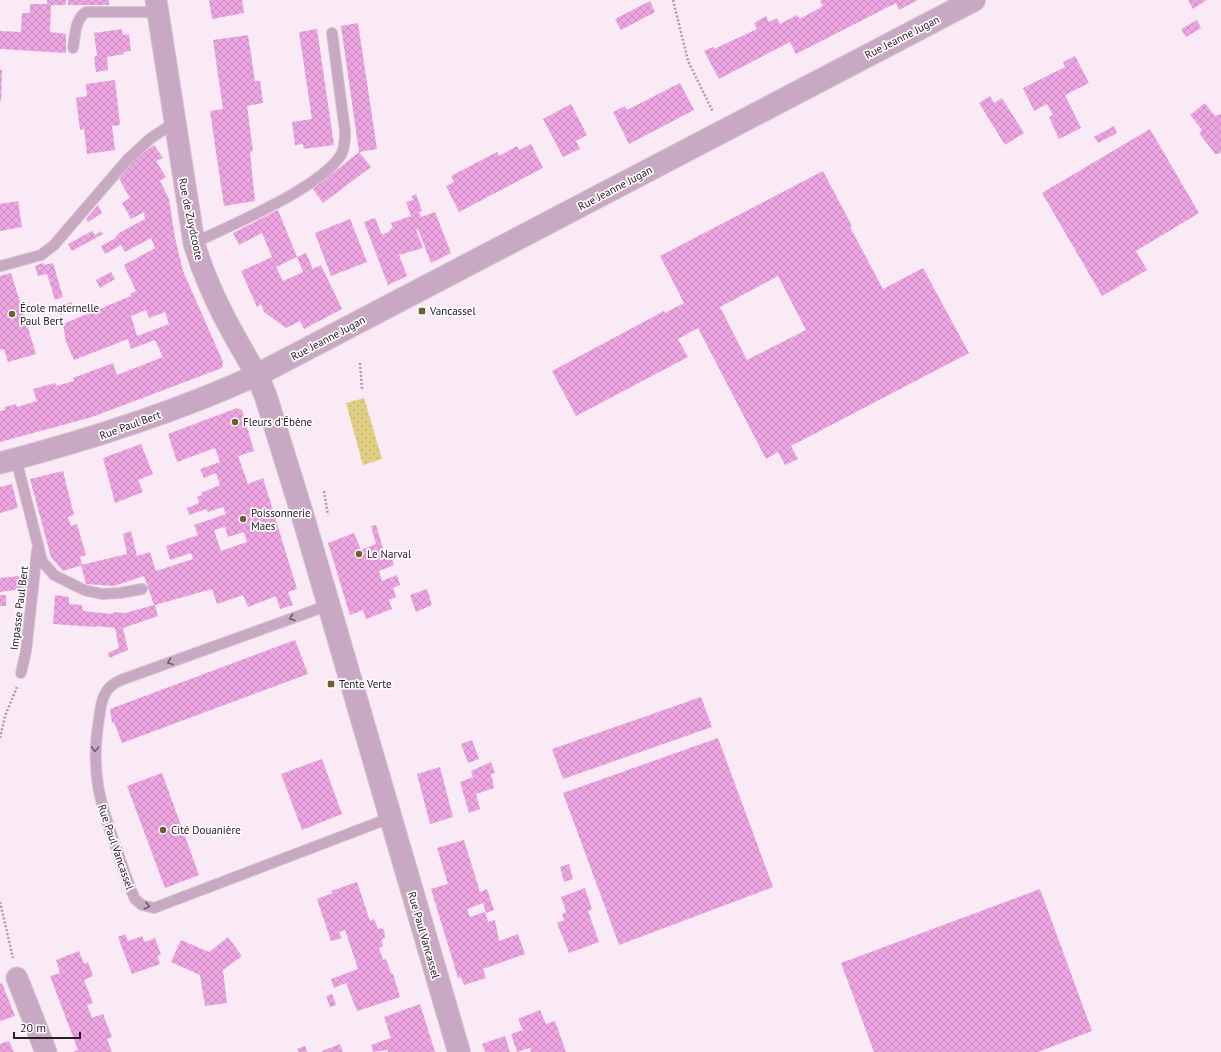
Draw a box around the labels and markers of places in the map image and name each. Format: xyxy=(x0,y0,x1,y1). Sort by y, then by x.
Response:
place label: École maternelle Paul Bert xyxy=(20,301,100,328)
place label: Vancassel xyxy=(429,304,476,318)
marker: Vancassel xyxy=(417,306,427,316)
marker: École maternelle Paul Bert xyxy=(7,309,17,319)
place label: Fleurs d'Ébène xyxy=(243,415,312,429)
marker: Fleurs d'Ébène xyxy=(230,417,240,427)
place label: Poissonnerie Maes xyxy=(251,506,311,533)
marker: Poissonnerie Maes xyxy=(238,514,248,524)
place label: Le Narval xyxy=(367,547,412,561)
marker: Le Narval xyxy=(354,549,364,559)
place label: Tente Verte xyxy=(339,677,392,691)
marker: Tente Verte xyxy=(326,679,336,689)
place label: Cité Douanière xyxy=(171,823,241,837)
marker: Cité Douanière xyxy=(158,825,168,835)

